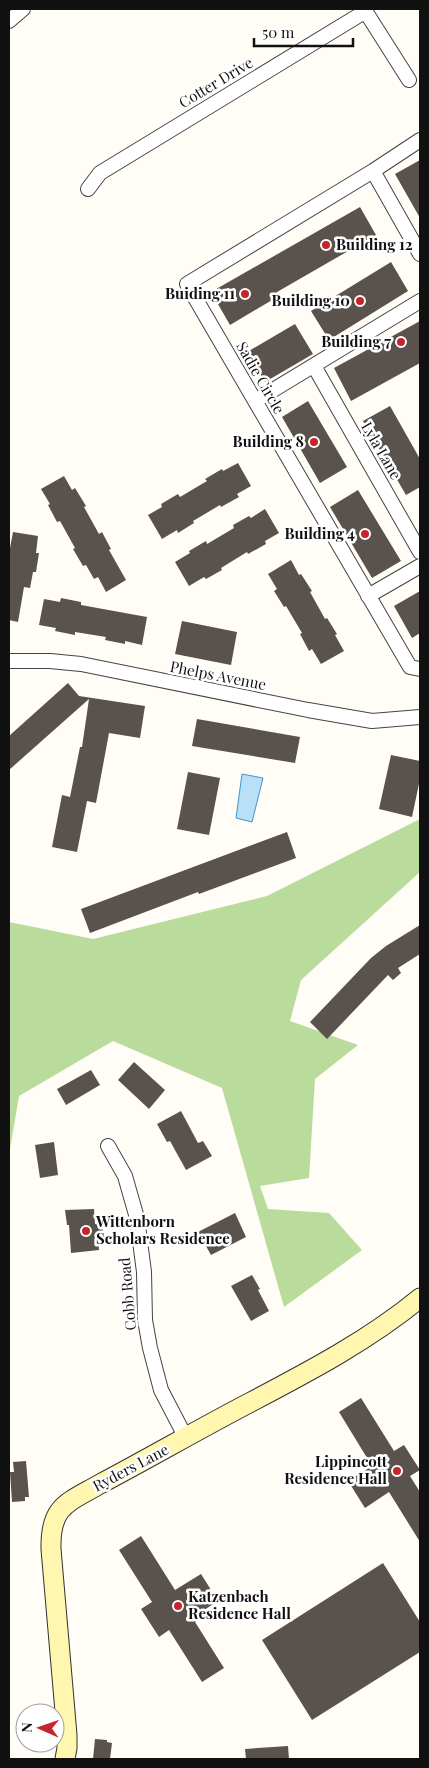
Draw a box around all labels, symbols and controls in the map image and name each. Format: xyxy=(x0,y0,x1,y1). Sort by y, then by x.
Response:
scale bar xyxy=(254,15,353,47)
text: 50 m xyxy=(262,22,295,42)
street label: Cotter Drive xyxy=(175,52,256,112)
place label: Building 12 xyxy=(336,234,413,254)
marker: Building 12 xyxy=(320,239,332,251)
place label: Buiding 11 xyxy=(165,283,235,303)
marker: Buiding 11 xyxy=(239,288,251,300)
place label: Building 10 xyxy=(272,290,350,310)
marker: Building 10 xyxy=(354,295,366,307)
place label: Building 7 xyxy=(321,331,391,351)
marker: Building 7 xyxy=(395,336,407,348)
street label: Sadie Circle xyxy=(232,338,290,417)
street label: Lyla Lane xyxy=(357,418,406,483)
place label: Building 8 xyxy=(233,431,304,451)
marker: Building 8 xyxy=(308,436,320,448)
place label: Building 4 xyxy=(284,523,355,543)
marker: Building 4 xyxy=(359,528,371,540)
street label: Phelps Avenue xyxy=(168,656,268,694)
place label: Wittenborn Scholars Residence xyxy=(95,1211,230,1248)
marker: Wittenborn Scholars Residence xyxy=(80,1225,92,1237)
street label: Cobb Road xyxy=(114,1256,140,1331)
street label: Ryders Lane xyxy=(89,1439,172,1495)
place label: Lippincott Residence Hall xyxy=(284,1451,388,1488)
marker: Lippincott Residence Hall xyxy=(391,1465,403,1477)
place label: Katzenbach Residence Hall xyxy=(188,1586,291,1623)
marker: Katzenbach Residence Hall xyxy=(172,1600,184,1612)
north arrow xyxy=(15,1703,65,1753)
text: N xyxy=(17,1722,36,1733)

